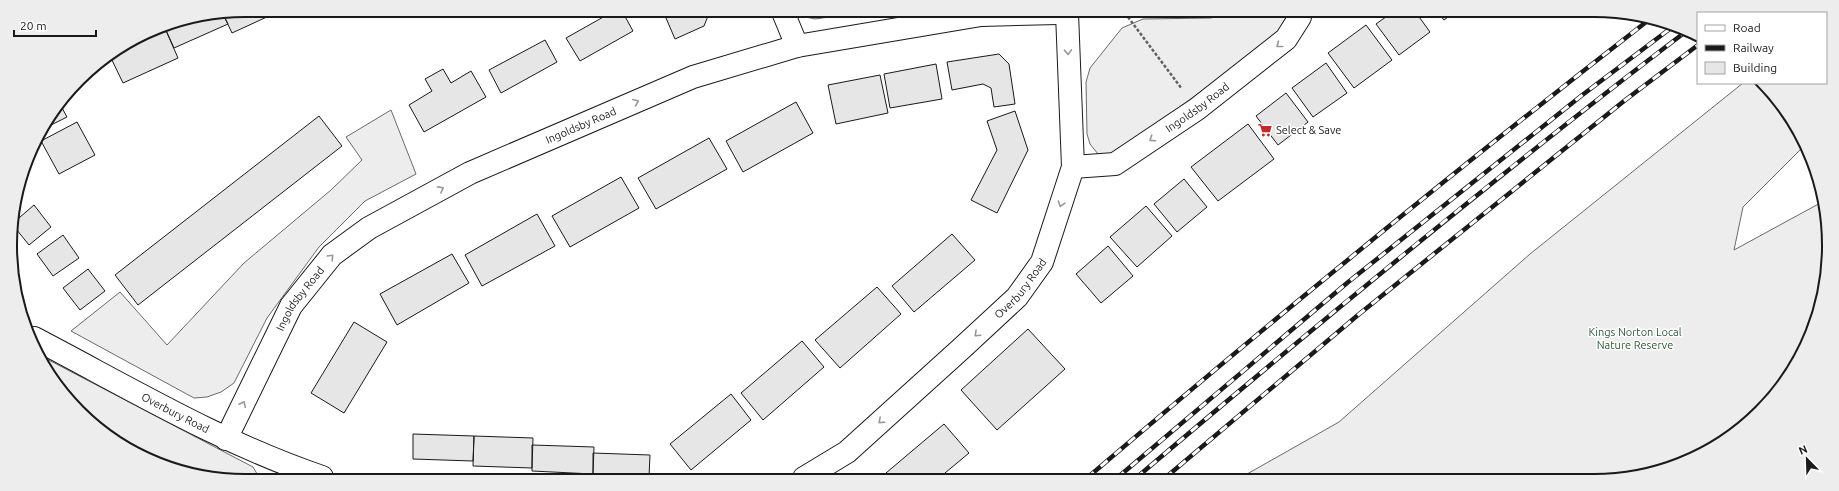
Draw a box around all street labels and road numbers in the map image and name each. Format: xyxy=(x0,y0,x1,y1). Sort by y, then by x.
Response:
street label: Ingoldsby Road xyxy=(1163,80,1231,134)
street label: Ingoldsby Road xyxy=(544,105,618,146)
street label: Overbury Road xyxy=(992,256,1049,321)
street label: Ingoldsby Road xyxy=(274,264,326,333)
street label: Overbury Road xyxy=(139,391,211,435)

